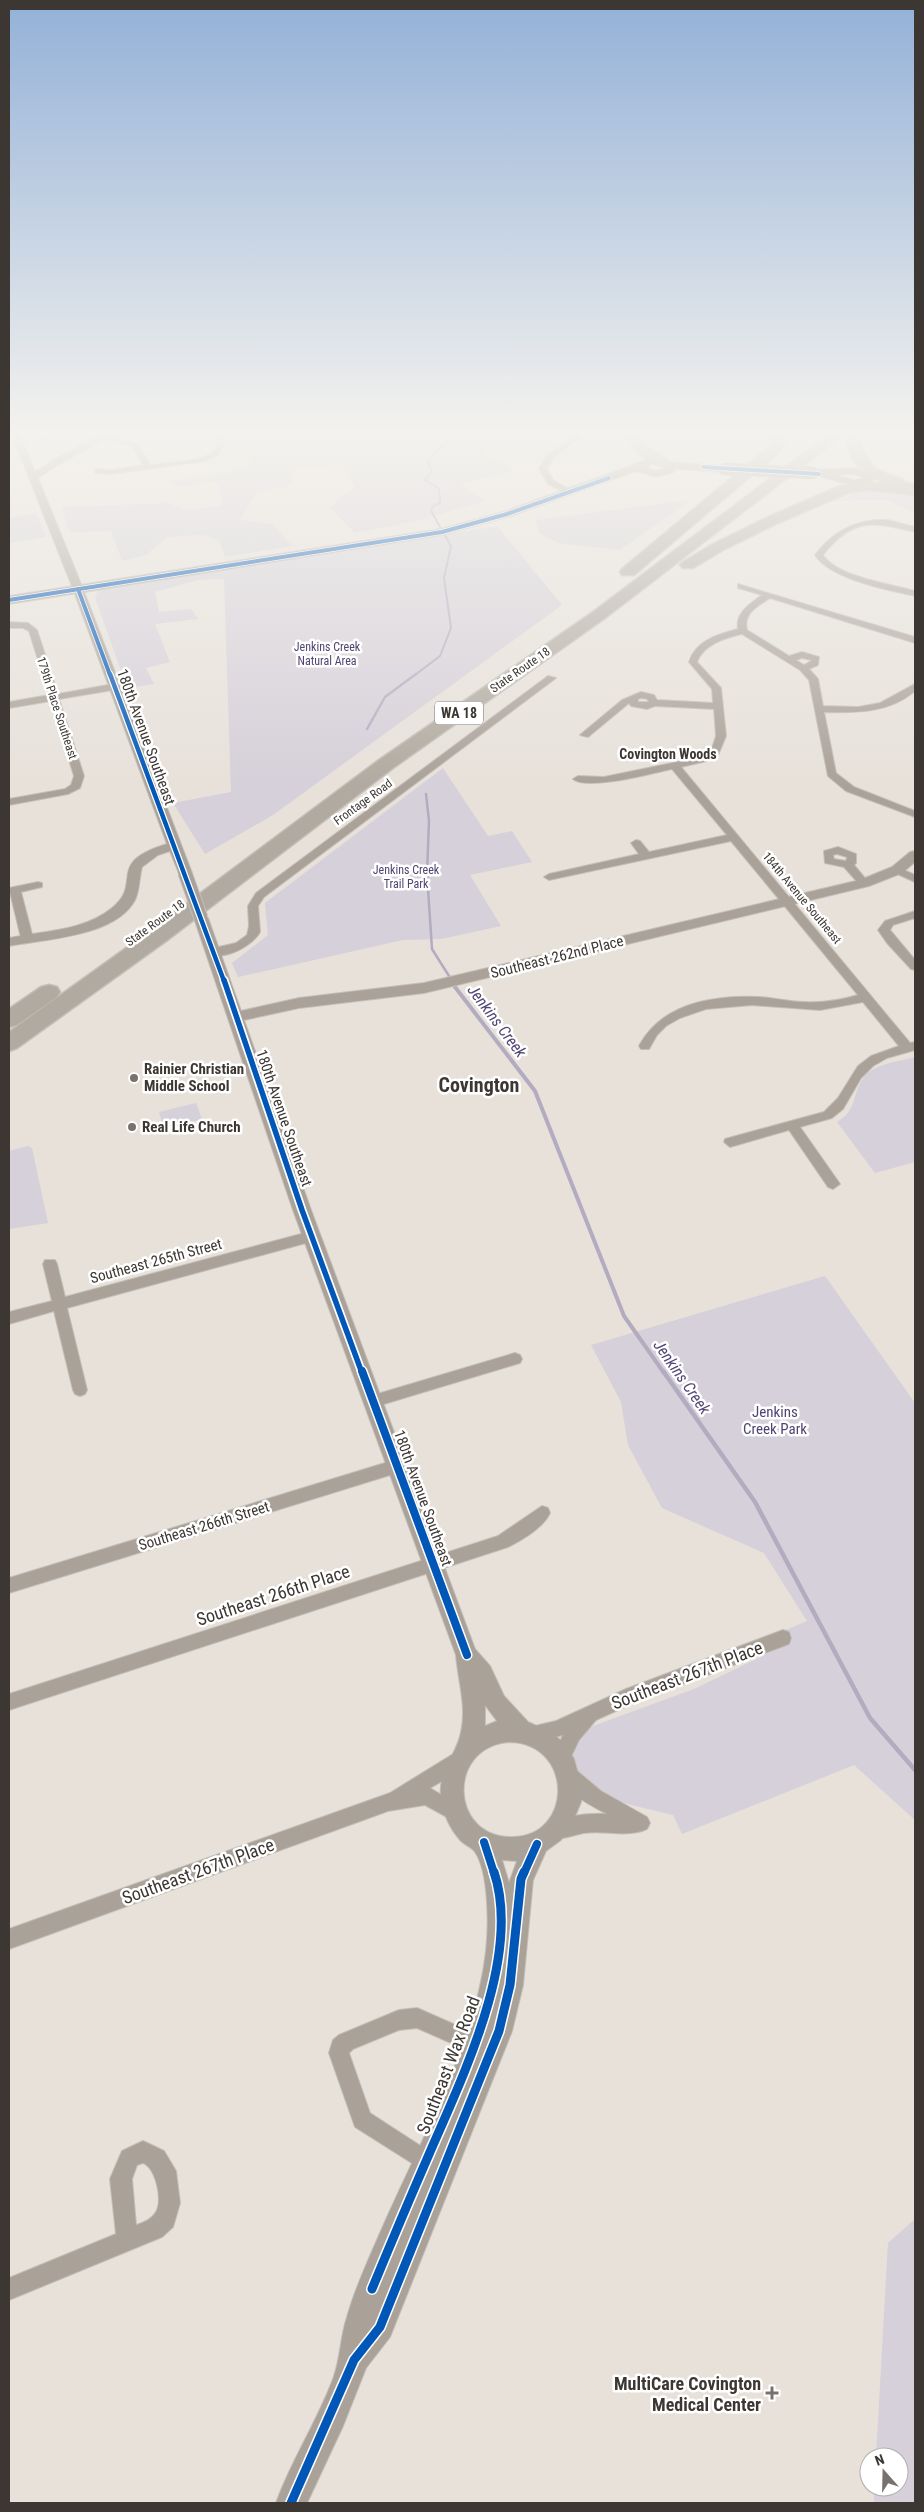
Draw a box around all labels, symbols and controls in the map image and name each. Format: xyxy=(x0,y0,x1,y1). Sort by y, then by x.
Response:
park label: Jenkins Creek Natural Area xyxy=(294,640,361,668)
street label: State Route 18 xyxy=(488,644,553,696)
street label: 179th Place Southeast xyxy=(34,655,80,761)
street label: 180th Avenue Southeast xyxy=(113,666,179,808)
road number: WA 18 xyxy=(435,701,483,724)
district label: Covington Woods xyxy=(619,746,717,762)
street label: Frontage Road xyxy=(331,776,395,828)
street label: 184th Avenue Southeast xyxy=(760,849,845,947)
park label: Jenkins Creek Trail Park xyxy=(373,863,440,891)
street label: State Route 18 xyxy=(123,897,187,949)
street label: Southeast 262nd Place xyxy=(489,932,625,982)
water label: Jenkins Creek xyxy=(464,981,531,1062)
street label: 180th Avenue Southeast xyxy=(252,1047,316,1189)
place label: Rainier Christian Middle School xyxy=(144,1060,244,1095)
marker: Rainier Christian Middle School xyxy=(128,1072,140,1084)
district label: Covington xyxy=(439,1073,519,1097)
place label: Real Life Church xyxy=(142,1118,241,1136)
marker: Real Life Church xyxy=(126,1121,138,1133)
street label: Southeast 265th Street xyxy=(88,1235,224,1287)
water label: Jenkins Creek xyxy=(650,1336,715,1418)
park label: Jenkins Creek Park xyxy=(743,1403,807,1438)
street label: 180th Avenue Southeast xyxy=(390,1427,456,1569)
street label: Southeast 266th Street xyxy=(136,1498,272,1554)
street label: Southeast 266th Place xyxy=(194,1560,352,1630)
street label: Southeast 267th Place xyxy=(608,1637,766,1713)
street label: Southeast 267th Place xyxy=(119,1834,277,1908)
street label: Southeast Wax Road xyxy=(412,1993,484,2137)
place label: MultiCare Covington Medical Center xyxy=(614,2373,761,2415)
marker: MultiCare Covington Medical Center xyxy=(765,2386,779,2400)
north arrow xyxy=(859,2447,909,2497)
text: N xyxy=(873,2451,886,2469)

